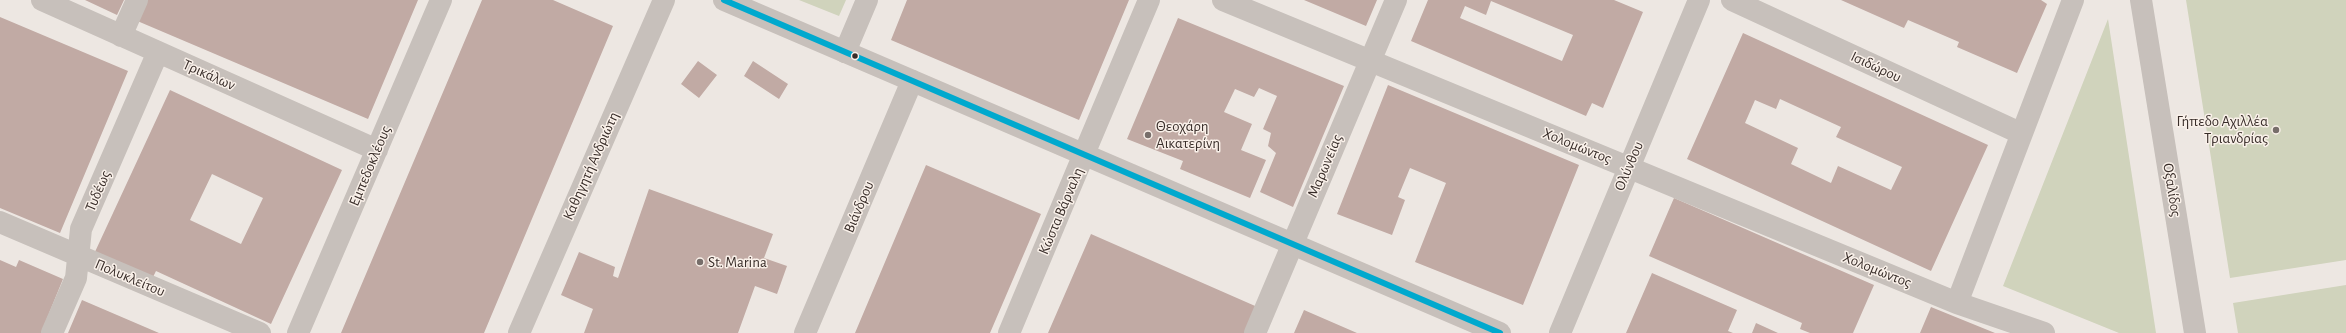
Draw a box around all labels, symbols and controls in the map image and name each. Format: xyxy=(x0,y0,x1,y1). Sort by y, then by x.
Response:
street label: Ισιδώρου xyxy=(1848,47,1904,87)
unlabelled marker xyxy=(850,51,860,61)
street label: Τρικάλων xyxy=(180,55,238,95)
street label: Καθηγητή Ανδριώτη xyxy=(559,109,623,223)
place label: Γήπεδο Αχιλλέα Τριανδρίας xyxy=(2176,112,2268,147)
place label: Θεοχάρη Αικατερίνη xyxy=(1156,117,1220,152)
street label: Εμπεδοκλέους xyxy=(345,123,395,209)
street label: Χολομώντος xyxy=(1540,124,1614,168)
marker: Γήπεδο Αχιλλέα Τριανδρίας xyxy=(2271,125,2281,135)
marker: Θεοχάρη Αικατερίνη xyxy=(1143,130,1153,140)
street label: Μαρωνείας xyxy=(1304,132,1346,200)
street label: Ολύνθου xyxy=(1611,139,1647,193)
street label: Οξαλίδος xyxy=(2159,162,2185,218)
street label: Κώστα Βάρναλη xyxy=(1035,165,1087,257)
street label: Τυδέως xyxy=(81,168,115,214)
street label: Βιάνδρου xyxy=(840,178,878,236)
street label: Χολομώντος xyxy=(1840,248,1914,292)
place label: St. Marina xyxy=(708,253,767,271)
street label: Πολυκλείτου xyxy=(92,255,168,301)
marker: St. Marina xyxy=(695,257,705,267)

